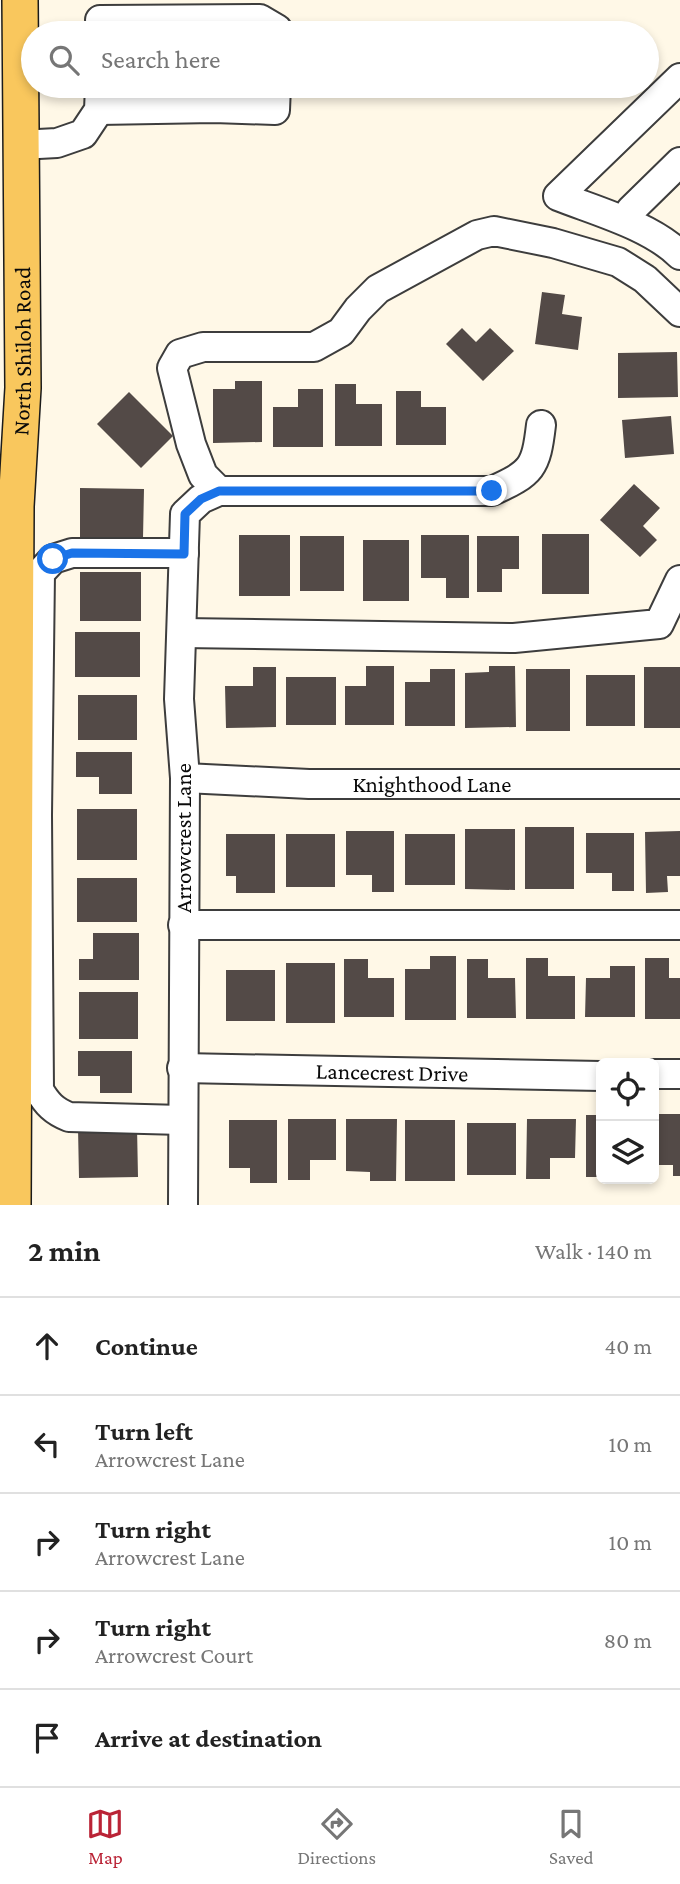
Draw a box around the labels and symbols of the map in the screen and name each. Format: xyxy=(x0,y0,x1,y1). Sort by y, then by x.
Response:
street label: North Shiloh Road xyxy=(7,267,36,436)
route end xyxy=(476,475,507,506)
route start xyxy=(37,543,68,574)
street label: Arrowcrest Lane xyxy=(170,763,196,913)
street label: Knighthood Lane xyxy=(352,771,511,797)
street label: Lancecrest Drive xyxy=(316,1058,468,1086)

